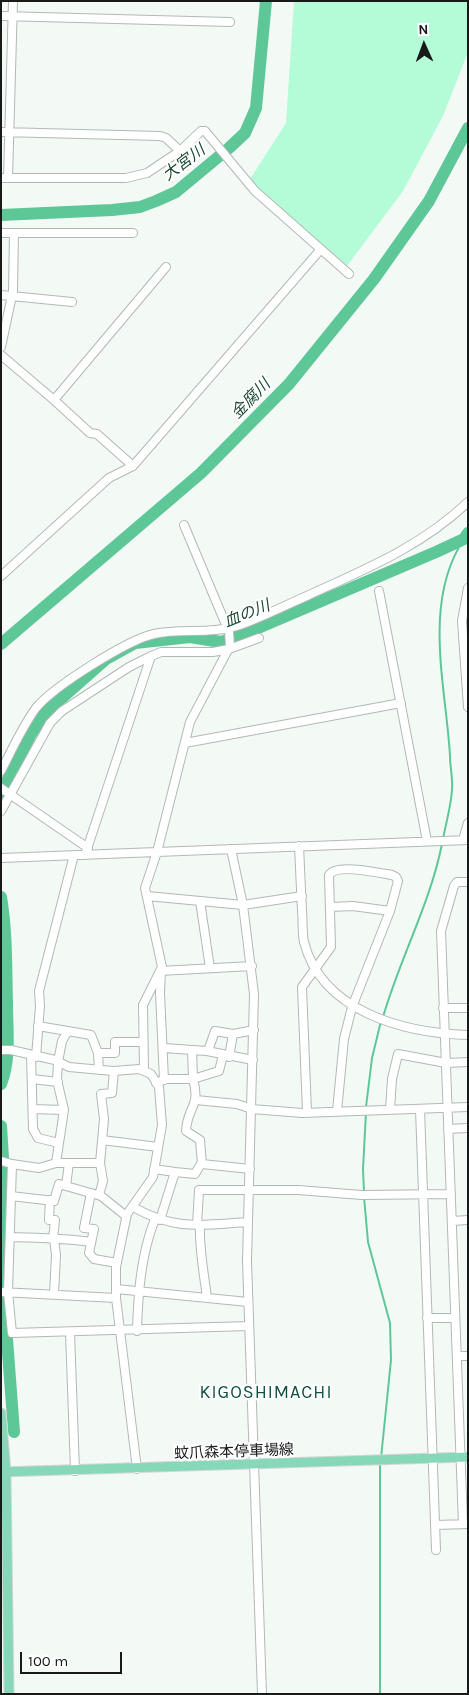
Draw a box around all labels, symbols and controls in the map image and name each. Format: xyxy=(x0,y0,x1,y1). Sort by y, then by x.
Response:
north arrow xyxy=(399,20,449,70)
text: N xyxy=(418,21,429,38)
water label: 大宮川 xyxy=(159,141,209,185)
water label: 金腐川 xyxy=(227,375,275,423)
water label: 血の川 xyxy=(221,596,273,632)
district label: KIGOSHIMACHI xyxy=(198,1382,334,1404)
street label: 蚊爪森本停車場線 xyxy=(174,1441,294,1463)
scale bar xyxy=(22,1642,125,1674)
text: 100 m xyxy=(28,1652,68,1670)

